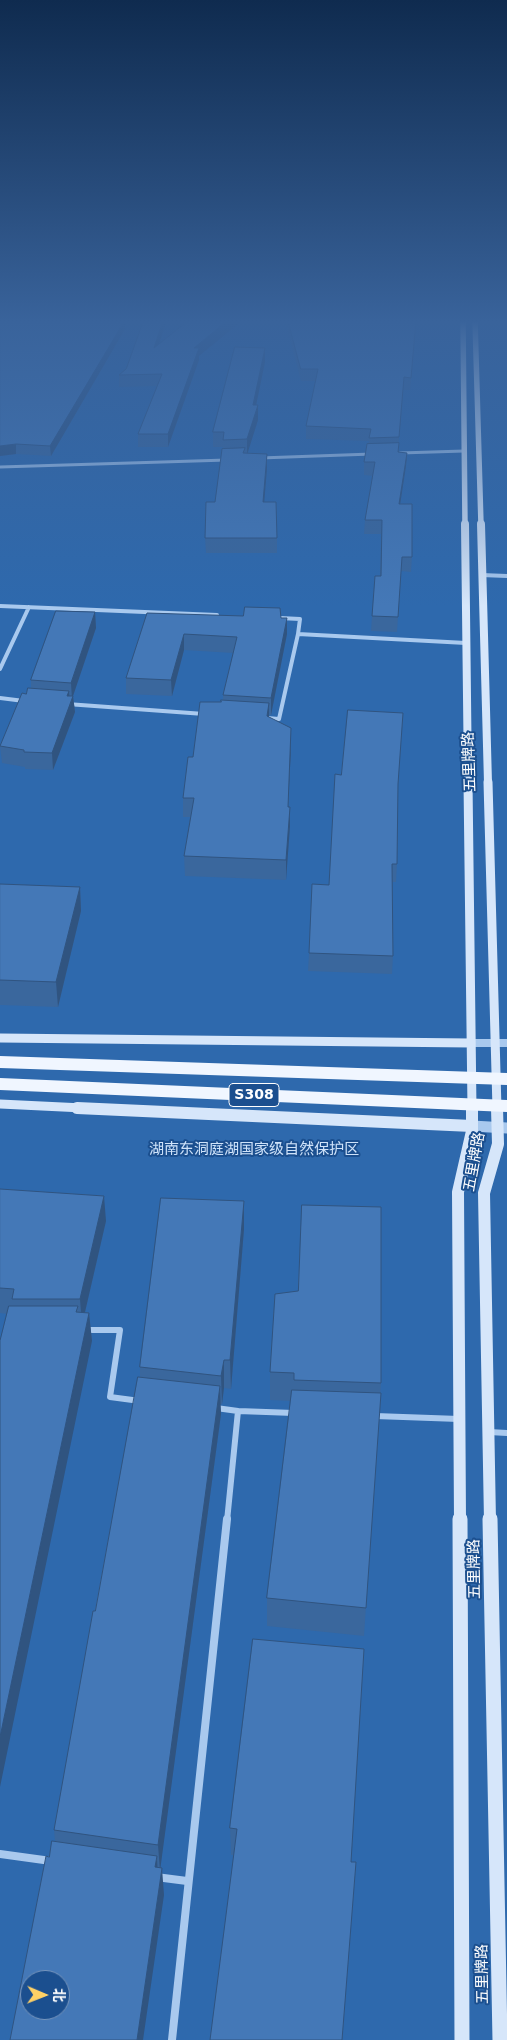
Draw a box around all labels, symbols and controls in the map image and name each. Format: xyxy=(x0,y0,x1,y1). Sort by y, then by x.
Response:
street label: 五里牌路 xyxy=(460,732,480,792)
road number: S308 xyxy=(229,1084,279,1106)
street label: 五里牌路 xyxy=(461,1131,489,1193)
park label: 湖南东洞庭湖国家级自然保护区 xyxy=(149,1141,359,1159)
street label: 五里牌路 xyxy=(465,1539,485,1599)
street label: 五里牌路 xyxy=(473,1944,493,2004)
north arrow xyxy=(20,1970,70,2020)
text: 北 xyxy=(51,1988,67,2002)

